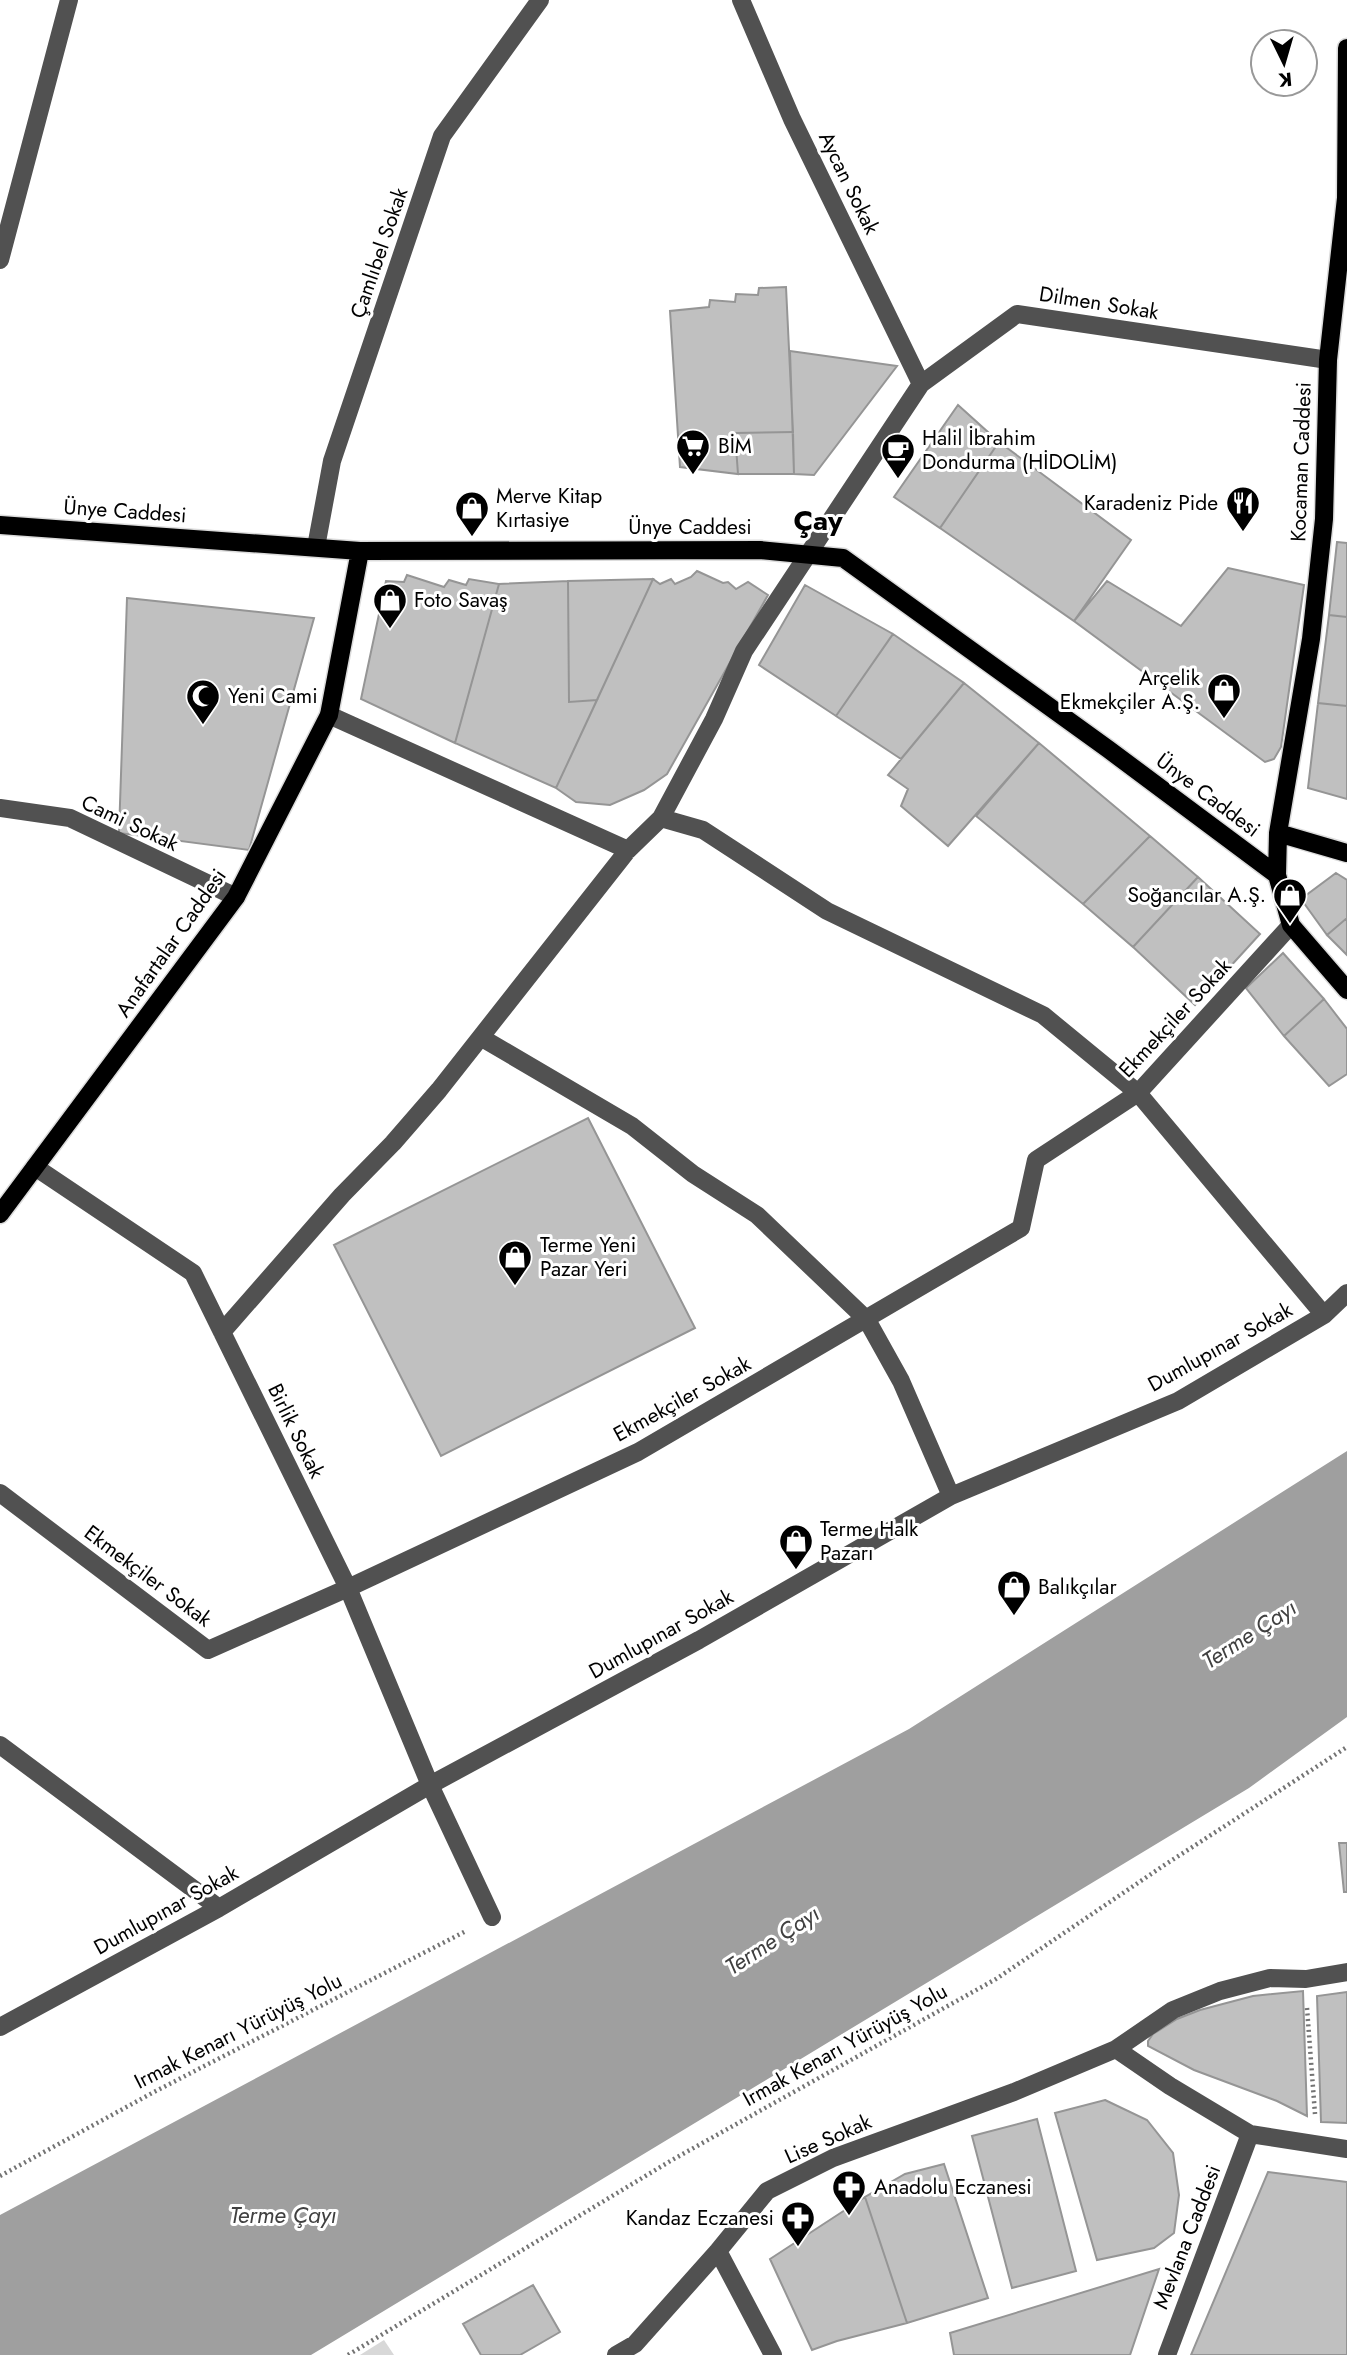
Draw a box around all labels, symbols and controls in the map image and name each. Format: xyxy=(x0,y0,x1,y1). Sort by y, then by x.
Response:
north arrow xyxy=(1249,28,1319,98)
text: K xyxy=(1277,65,1293,94)
street label: Aycan Sokak xyxy=(811,127,887,240)
street label: Çamlıbel Sokak xyxy=(343,183,416,322)
street label: Dilmen Sokak xyxy=(1037,279,1162,327)
street label: Kocaman Caddesi xyxy=(1283,382,1319,542)
place label: Halil İbrahim Dondurma (HİDOLİM) xyxy=(922,423,1117,477)
supermarket icon: BİM xyxy=(674,427,712,476)
place label: BİM xyxy=(718,431,752,461)
cafe icon: Halil İbrahim Dondurma (HİDOLİM) xyxy=(879,431,917,480)
place label: Merve Kitap Kırtasiye xyxy=(496,481,602,535)
restaurant icon: Karadeniz Pide xyxy=(1224,484,1262,533)
place label: Karadeniz Pide xyxy=(1084,488,1218,518)
shop icon: Merve Kitap Kırtasiye xyxy=(453,489,491,538)
street label: Ünye Caddesi xyxy=(62,492,188,530)
district label: Çay xyxy=(793,500,843,541)
street label: Ünye Caddesi xyxy=(628,512,752,542)
shop icon: Foto Savaş xyxy=(371,581,409,630)
place label: Foto Savaş xyxy=(414,585,507,615)
place label: Arçelik Ekmekçiler A.Ş. xyxy=(1060,663,1201,717)
shop icon: Arçelik Ekmekçiler A.Ş. xyxy=(1205,671,1243,720)
mosque icon: Yeni Cami xyxy=(184,677,222,726)
place label: Yeni Cami xyxy=(228,681,318,711)
street label: Ünye Caddesi xyxy=(1150,746,1266,844)
street label: Cami Sokak xyxy=(76,787,184,859)
street label: Anafartalar Caddesi xyxy=(109,863,233,1023)
shop icon: Soğancılar A.Ş. xyxy=(1271,876,1309,925)
place label: Soğancılar A.Ş. xyxy=(1127,880,1266,910)
street label: Ekmekçiler Sokak xyxy=(1112,951,1239,1084)
place label: Terme Yeni Pazar Yeri xyxy=(540,1230,636,1284)
shop icon: Terme Yeni Pazar Yeri xyxy=(496,1238,534,1287)
street label: Dumlupınar Sokak xyxy=(1142,1294,1298,1399)
street label: Ekmekçiler Sokak xyxy=(608,1348,757,1449)
street label: Birlik Sokak xyxy=(260,1379,332,1484)
place label: Terme Halk Pazarı xyxy=(820,1514,919,1568)
street label: Ekmekçiler Sokak xyxy=(78,1518,219,1635)
shop icon: Terme Halk Pazarı xyxy=(777,1522,815,1571)
shop icon: Balıkçılar xyxy=(995,1568,1033,1617)
place label: Balıkçılar xyxy=(1038,1572,1117,1602)
street label: Dumlupınar Sokak xyxy=(583,1581,739,1686)
water label: Terme Çayı xyxy=(1195,1591,1303,1677)
street label: Dumlupınar Sokak xyxy=(88,1857,244,1962)
water label: Terme Çayı xyxy=(718,1897,826,1983)
street label: Irmak Kenarı Yürüyüş Yolu xyxy=(129,1966,347,2096)
street label: Irmak Kenarı Yürüyüş Yolu xyxy=(737,1976,953,2114)
street label: Lise Sokak xyxy=(780,2106,877,2171)
street label: Mevlana Caddesi xyxy=(1146,2161,1228,2313)
pharmacy icon: Anadolu Eczanesi xyxy=(830,2168,868,2217)
place label: Anadolu Eczanesi xyxy=(874,2172,1032,2202)
water label: Terme Çayı xyxy=(230,2198,336,2232)
pharmacy icon: Kandaz Eczanesi xyxy=(779,2199,817,2248)
place label: Kandaz Eczanesi xyxy=(626,2203,774,2233)

